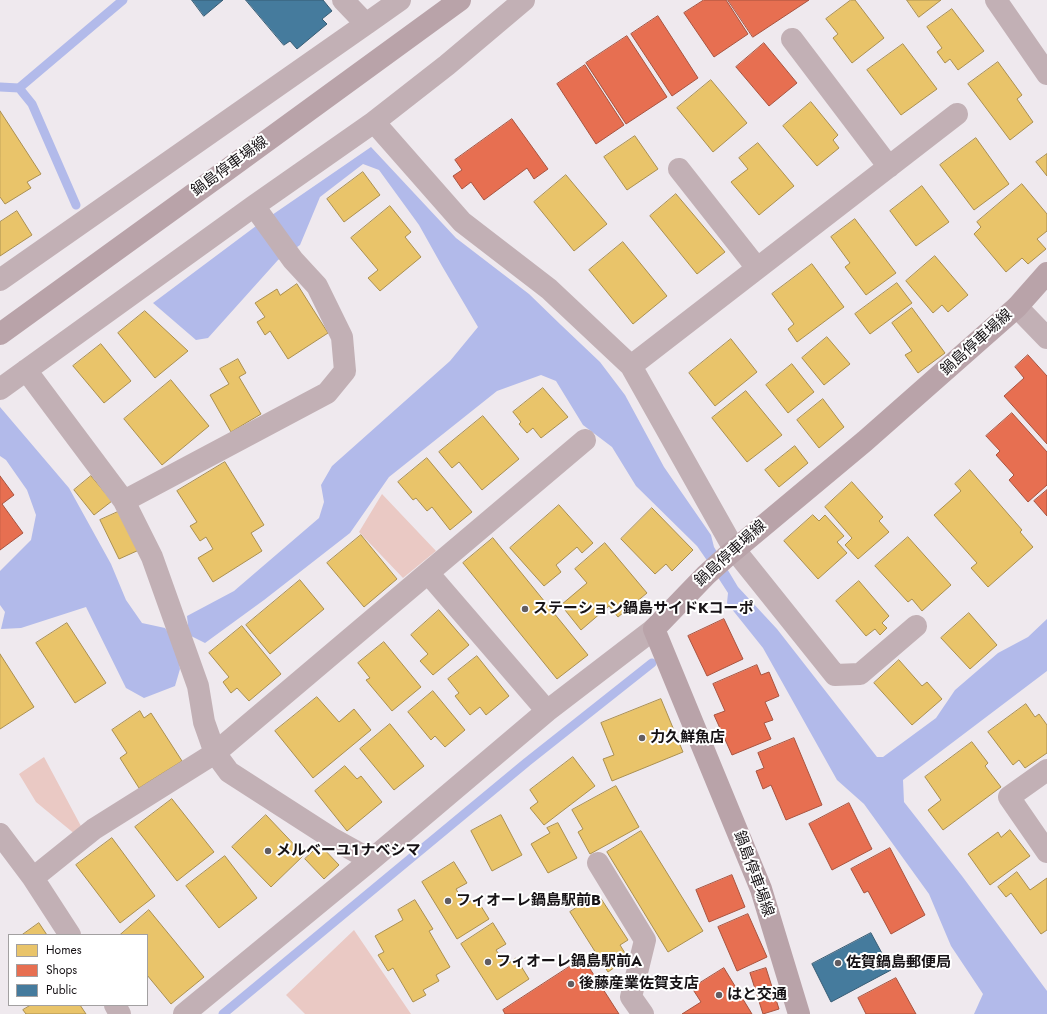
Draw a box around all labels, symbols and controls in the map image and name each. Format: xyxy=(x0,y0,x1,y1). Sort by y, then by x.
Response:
street label: 鍋島停車場線 xyxy=(188,133,272,201)
street label: 鍋島停車場線 xyxy=(938,306,1016,380)
street label: 鍋島停車場線 xyxy=(692,517,770,591)
place label: ステーション鍋島サイドKコーポ xyxy=(533,600,753,618)
marker: ステーション鍋島サイドKコーポ xyxy=(520,604,530,614)
place label: 力久鮮魚店 xyxy=(650,729,725,747)
marker: 力久鮮魚店 xyxy=(637,733,647,743)
street label: 鍋島停車場線 xyxy=(729,829,777,919)
place label: メルベーユ１ナベシマ xyxy=(276,842,420,860)
marker: メルベーユ１ナベシマ xyxy=(263,846,273,856)
place label: フィオーレ鍋島駅前B xyxy=(456,892,601,910)
marker: フィオーレ鍋島駅前B xyxy=(443,896,453,906)
legend xyxy=(8,934,148,1006)
text: Homes xyxy=(46,941,82,959)
place label: フィオーレ鍋島駅前A xyxy=(496,953,642,971)
place label: 佐賀鍋島郵便局 xyxy=(846,954,951,972)
marker: フィオーレ鍋島駅前A xyxy=(483,957,493,967)
marker: 佐賀鍋島郵便局 xyxy=(833,958,843,968)
text: Shops xyxy=(46,961,77,979)
place label: 後藤産業佐賀支店 xyxy=(579,975,699,993)
marker: 後藤産業佐賀支店 xyxy=(566,979,576,989)
text: Public xyxy=(46,981,77,999)
place label: はと交通 xyxy=(727,986,787,1004)
marker: はと交通 xyxy=(714,990,724,1000)

